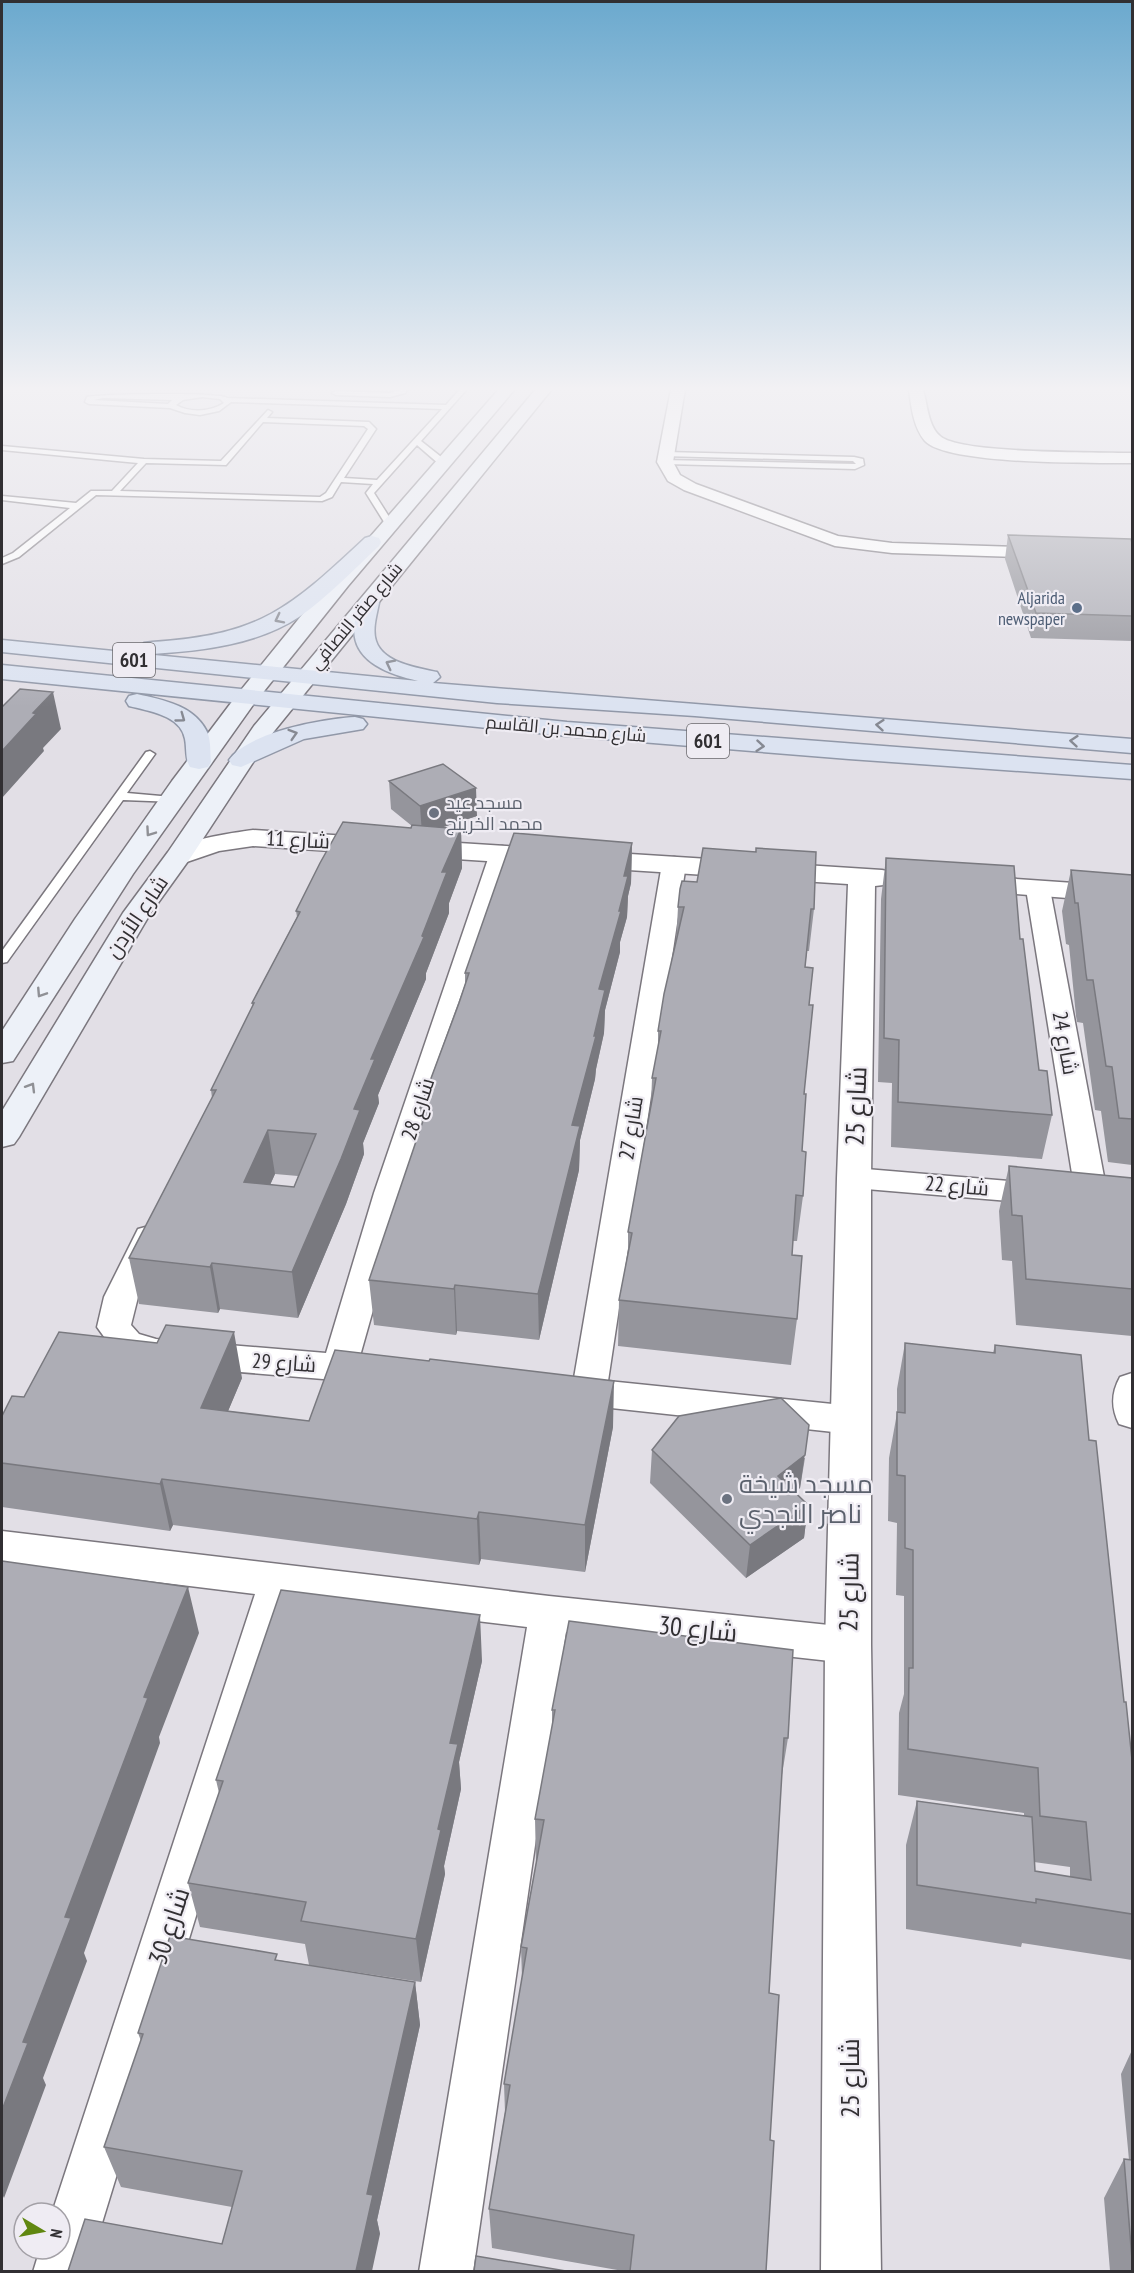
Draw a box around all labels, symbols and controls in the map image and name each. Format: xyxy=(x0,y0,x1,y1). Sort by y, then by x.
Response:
street label: شارع صقر النصافي xyxy=(304,557,410,676)
place label: Aljarida newspaper xyxy=(998,586,1065,630)
marker: Aljarida newspaper xyxy=(1070,601,1084,615)
one-way arrow xyxy=(275,612,286,624)
road number: 601 xyxy=(113,643,155,677)
one-way arrow xyxy=(385,659,396,671)
street label: شارع محمد بن القاسم xyxy=(485,710,647,748)
one-way arrow xyxy=(174,711,185,722)
one-way arrow xyxy=(875,719,884,732)
road number: 601 xyxy=(687,724,729,758)
one-way arrow xyxy=(287,729,298,741)
one-way arrow xyxy=(1070,735,1079,748)
one-way arrow xyxy=(755,739,764,752)
place label: مسجد عيد محمد الخرينج xyxy=(446,791,543,836)
marker: مسجد عيد محمد الخرينج xyxy=(427,806,441,820)
street label: شارع 11 xyxy=(265,824,331,856)
one-way arrow xyxy=(146,825,157,836)
street label: شارع الأردن xyxy=(99,870,175,964)
one-way arrow xyxy=(36,987,48,997)
street label: شارع 24 xyxy=(1046,1009,1084,1077)
street label: شارع 25 xyxy=(838,1066,874,1146)
street label: شارع 28 xyxy=(395,1074,441,1144)
one-way arrow xyxy=(24,1083,36,1093)
street label: شارع 27 xyxy=(612,1094,650,1162)
street label: شارع 22 xyxy=(924,1169,990,1203)
street label: شارع 29 xyxy=(251,1347,317,1379)
place label: مسجد شيخة ناصر النجدي xyxy=(739,1467,873,1534)
marker: مسجد شيخة ناصر النجدي xyxy=(720,1492,734,1506)
street label: شارع 25 xyxy=(831,1552,867,1632)
street label: شارع 30 xyxy=(657,1608,739,1650)
street label: شارع 30 xyxy=(141,1883,197,1969)
street label: شارع 25 xyxy=(833,2038,867,2118)
north arrow xyxy=(12,2201,72,2261)
text: N xyxy=(46,2228,67,2240)

